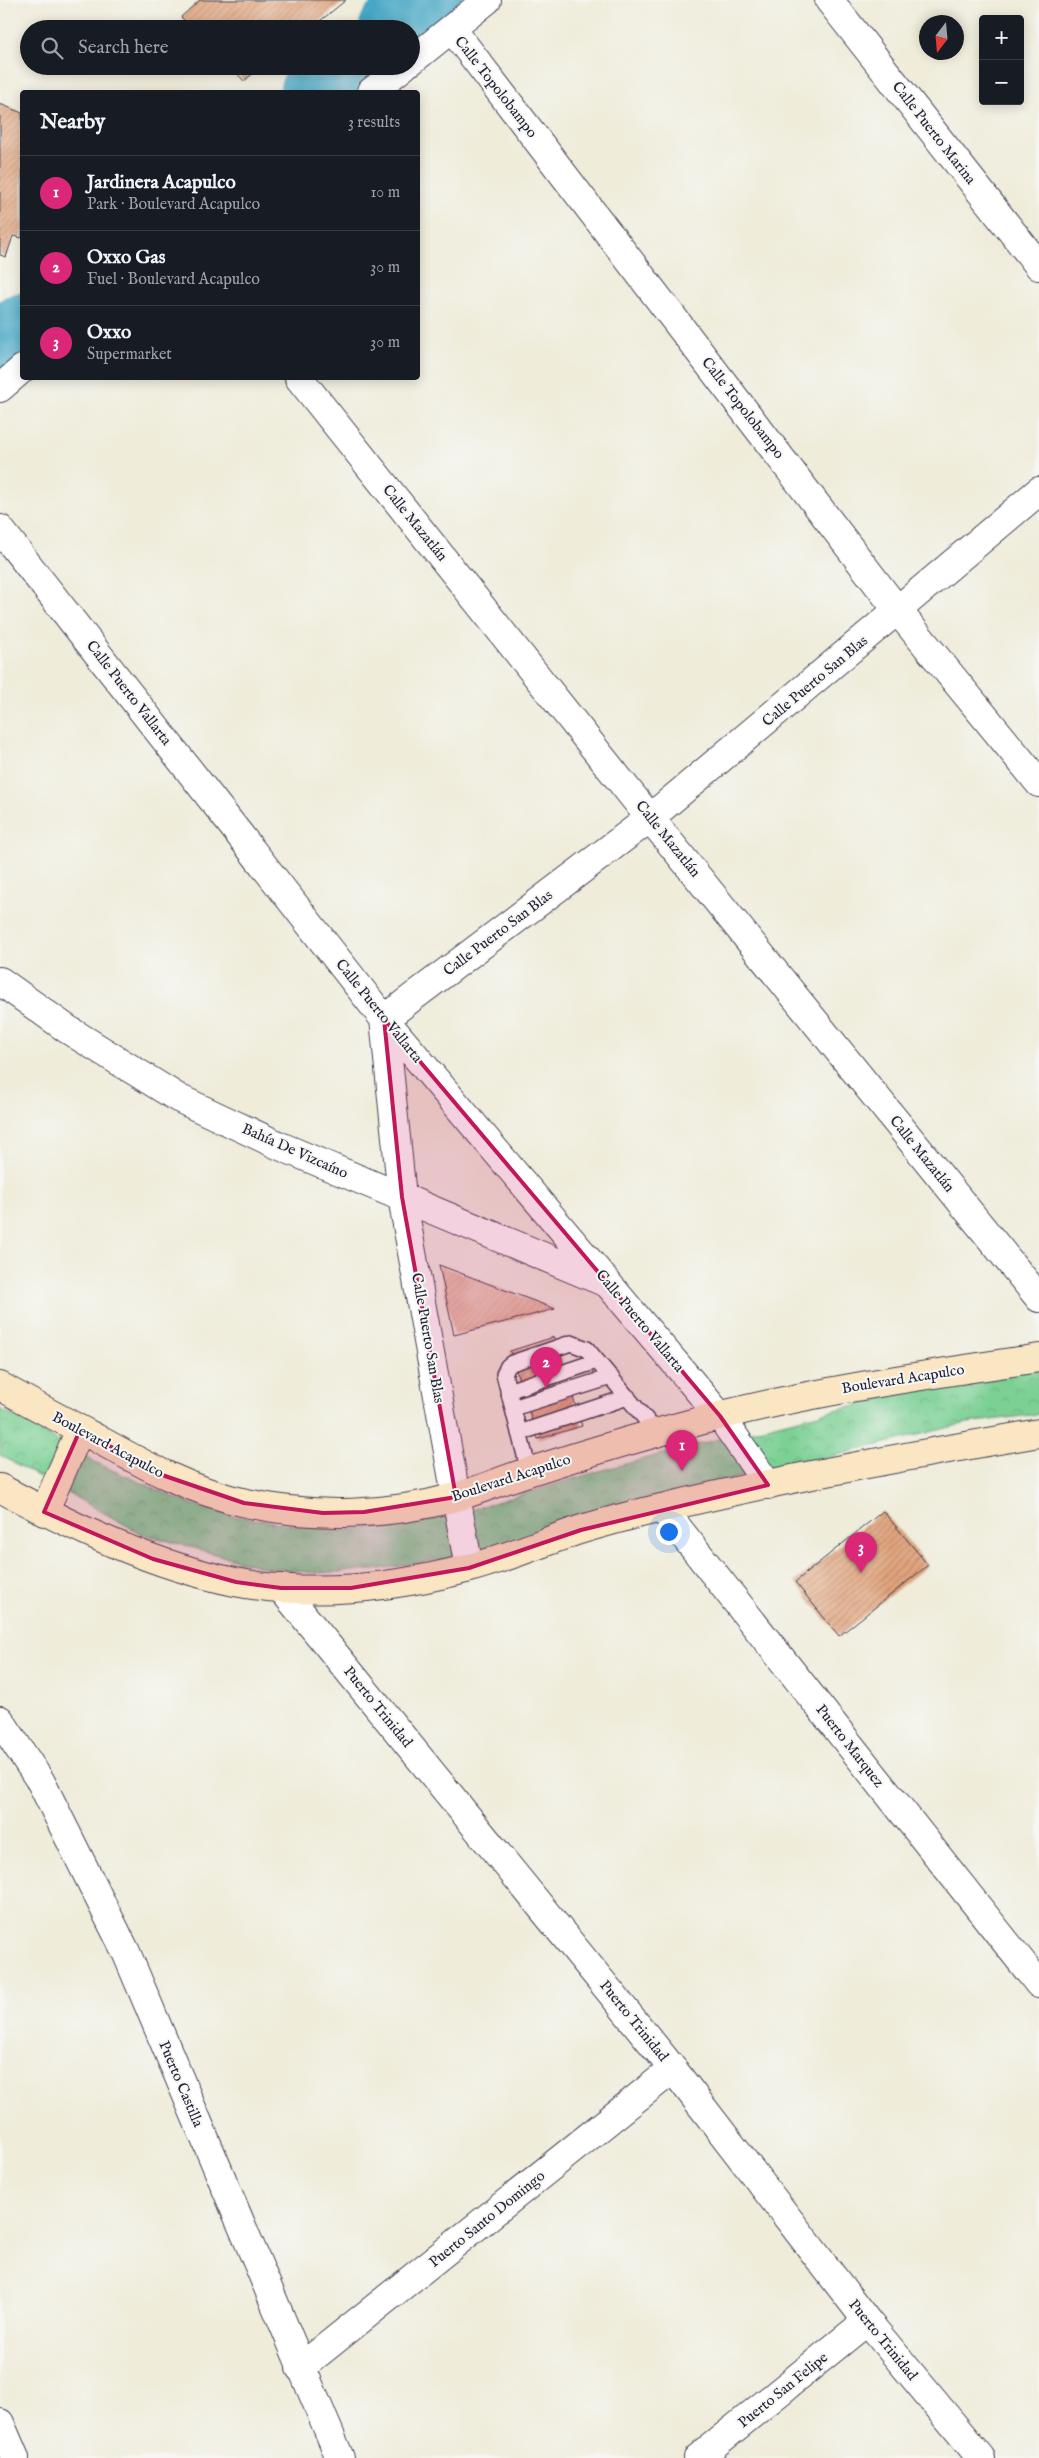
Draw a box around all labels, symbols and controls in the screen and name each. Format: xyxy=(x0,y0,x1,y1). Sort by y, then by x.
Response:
north arrow xyxy=(919,15,964,60)
map controls xyxy=(979,15,1024,105)
button: + xyxy=(979,15,1024,60)
search box xyxy=(20,20,420,75)
street label: Calle Topolobampo xyxy=(450,32,542,142)
icon: search xyxy=(38,34,66,62)
text: Search here xyxy=(78,36,169,60)
button: − xyxy=(979,60,1024,105)
street label: Calle Puerto Marina xyxy=(888,78,980,189)
text: Nearby xyxy=(40,109,105,136)
text: 3 results xyxy=(348,113,400,133)
text: Jardinera Acapulco xyxy=(87,171,236,195)
text: 1 xyxy=(53,183,59,203)
text: 10 m xyxy=(370,183,400,203)
text: Park · Boulevard Acapulco xyxy=(87,195,260,215)
text: Oxxo Gas xyxy=(87,246,165,270)
text: 2 xyxy=(52,258,60,278)
text: 30 m xyxy=(370,258,400,278)
text: Fuel · Boulevard Acapulco xyxy=(87,270,260,290)
text: Oxxo xyxy=(87,321,131,345)
text: 3 xyxy=(53,333,59,353)
text: 30 m xyxy=(370,333,400,353)
text: Supermarket xyxy=(87,345,172,365)
street label: Calle Topolobampo xyxy=(697,353,789,463)
street label: Calle Mazatlán xyxy=(378,481,452,565)
street label: Calle Puerto San Blas xyxy=(758,631,872,731)
street label: Calle Puerto Vallarta xyxy=(82,637,176,750)
street label: Calle Mazatlán xyxy=(631,797,705,881)
street label: Calle Puerto San Blas xyxy=(440,886,556,980)
street label: Calle Puerto Vallarta xyxy=(331,955,427,1067)
street label: Calle Mazatlán xyxy=(885,1112,959,1196)
street label: Bahía De Vizcaíno xyxy=(239,1119,351,1183)
street label: Calle Puerto Vallarta xyxy=(592,1266,689,1377)
street label: Calle Puerto San Blas xyxy=(407,1271,449,1405)
pin: 2 xyxy=(530,1347,562,1388)
street label: Boulevard Acapulco xyxy=(840,1360,966,1398)
street label: Boulevard Acapulco xyxy=(49,1408,167,1482)
pin: 1 xyxy=(666,1430,698,1471)
street label: Boulevard Acapulco xyxy=(449,1450,573,1506)
your location xyxy=(656,1519,682,1545)
pin: 3 xyxy=(845,1532,877,1573)
street label: Puerto Trinidad xyxy=(339,1663,417,1752)
street label: Puerto Marquez xyxy=(812,1701,888,1791)
street label: Puerto Trinidad xyxy=(595,1977,673,2066)
street label: Puerto Castilla xyxy=(154,2038,208,2130)
street label: Puerto Santo Domingo xyxy=(425,2166,549,2272)
street label: Puerto Trinidad xyxy=(844,2296,922,2385)
street label: Puerto San Felipe xyxy=(734,2348,832,2432)

